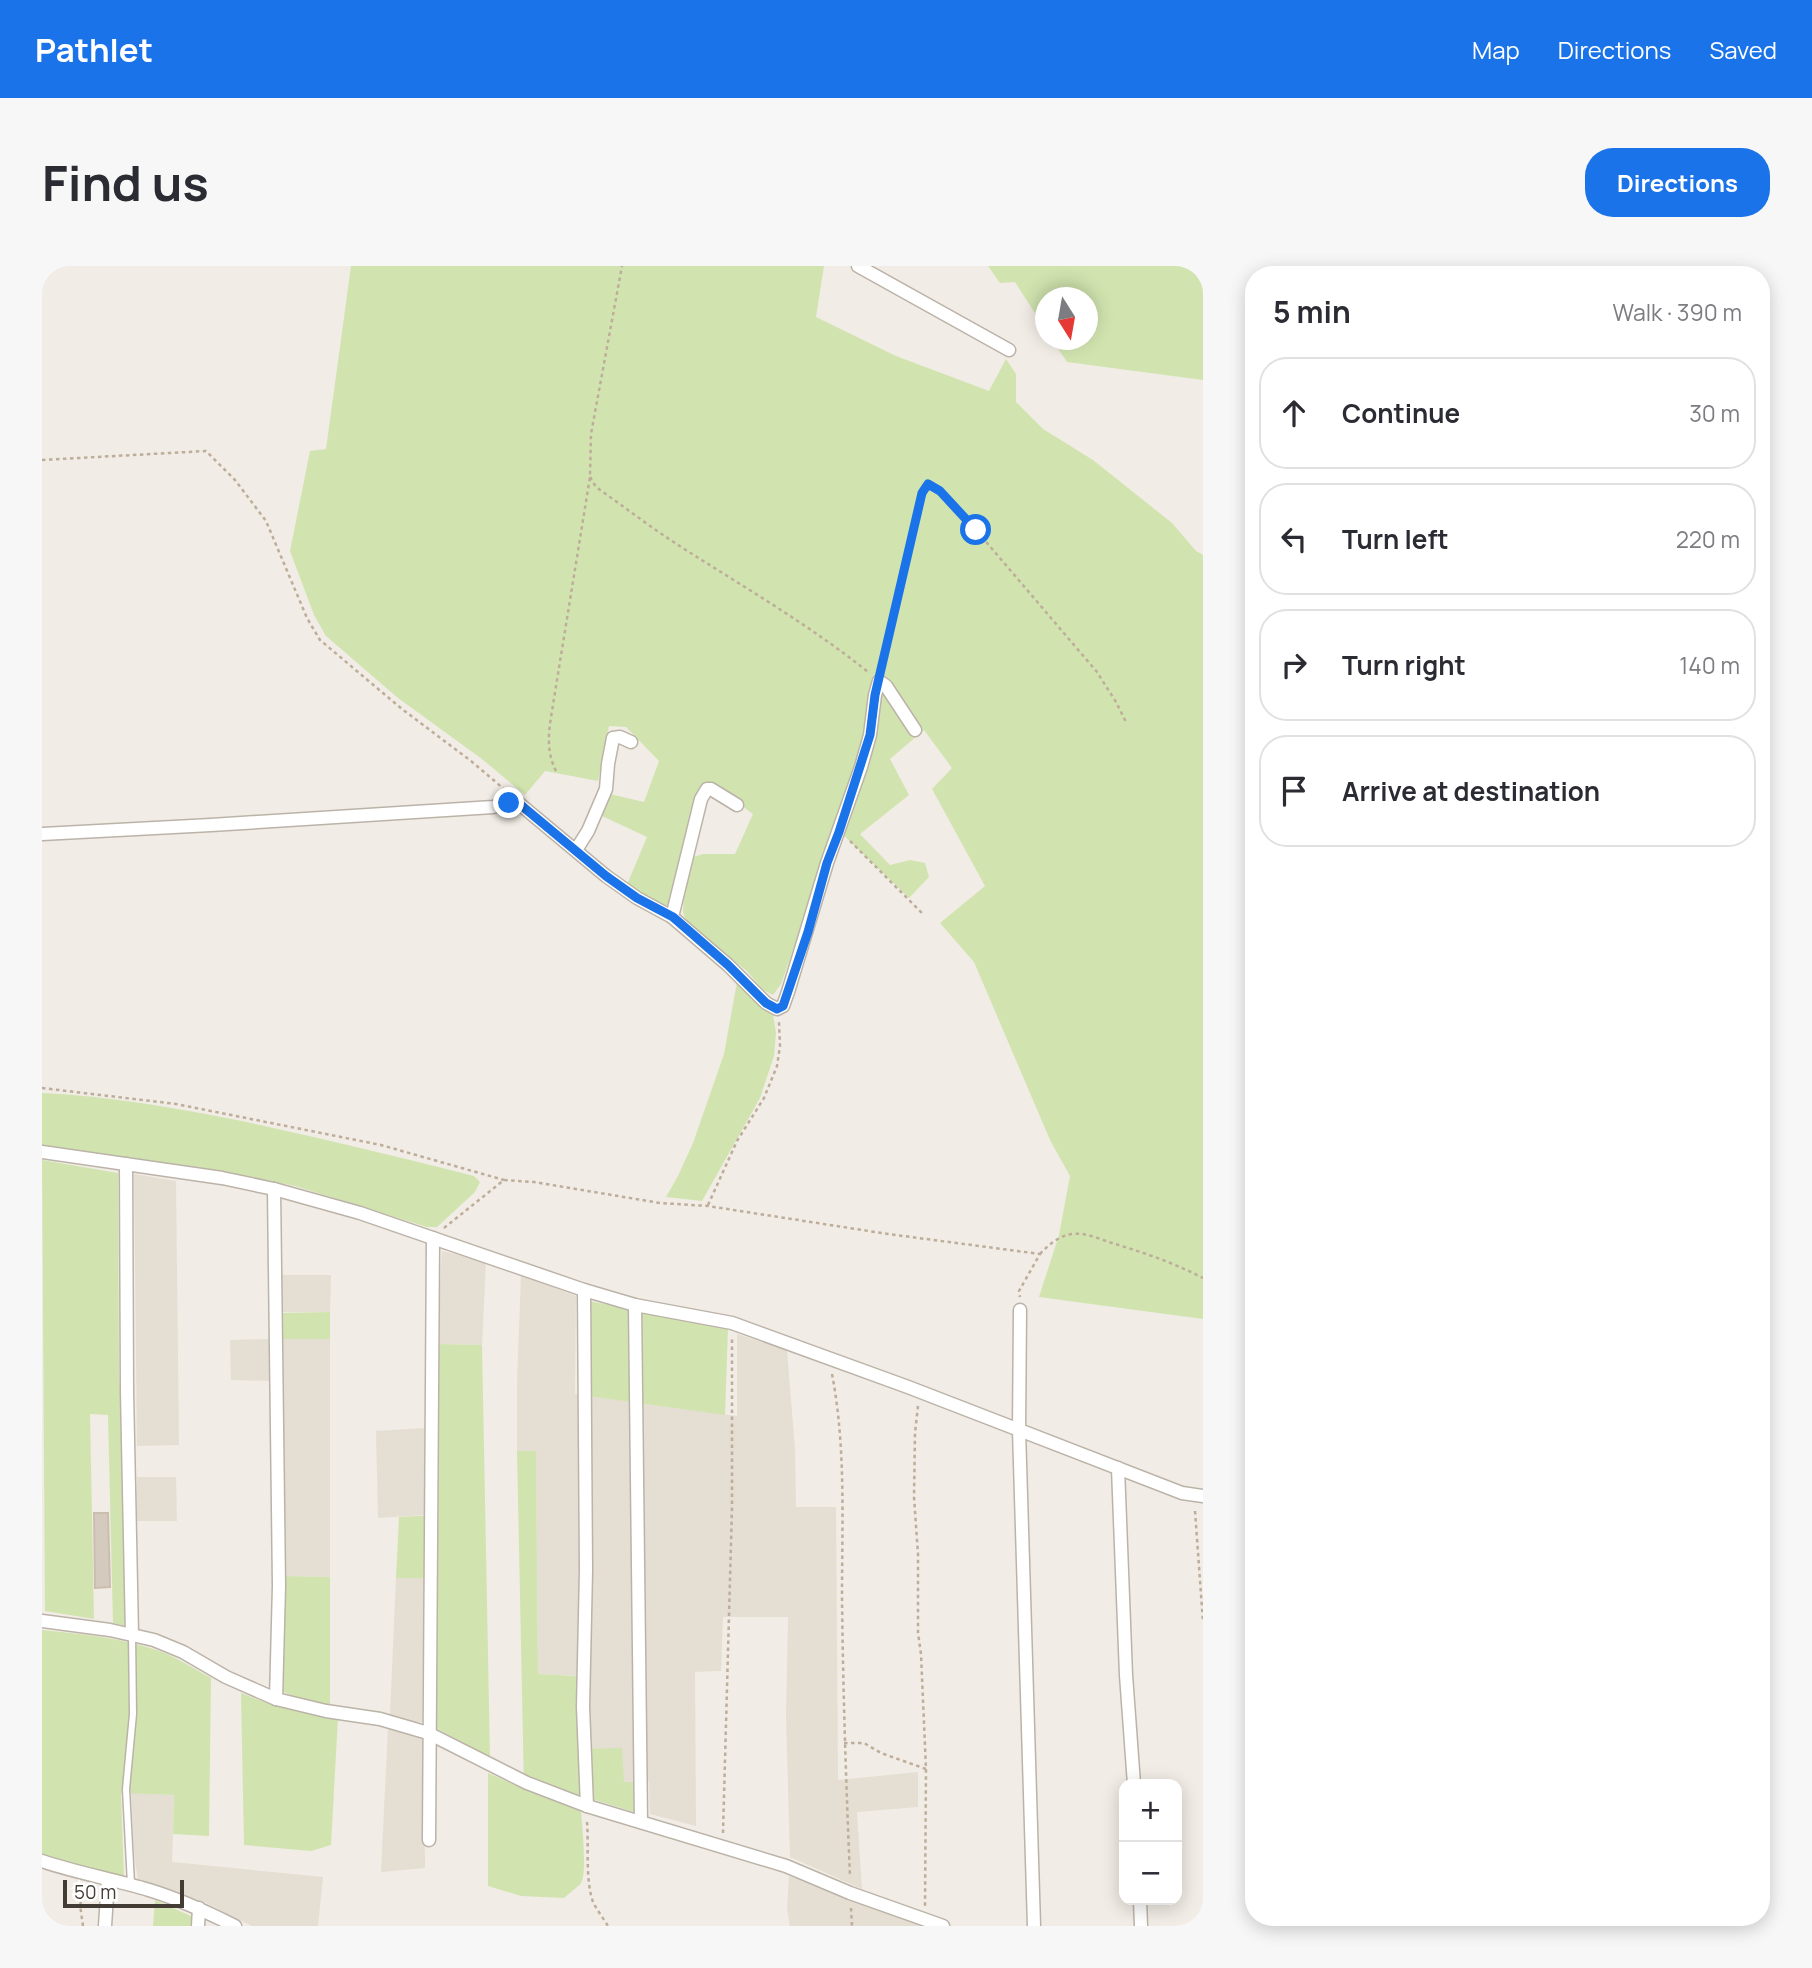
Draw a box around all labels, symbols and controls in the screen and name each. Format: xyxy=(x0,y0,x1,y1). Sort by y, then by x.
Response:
text: Pathlet xyxy=(35,27,153,72)
text: Map xyxy=(1472,33,1520,66)
text: Directions xyxy=(1558,33,1671,66)
text: Saved xyxy=(1709,33,1777,66)
button: Directions xyxy=(1585,148,1770,217)
text: Find us xyxy=(42,149,209,216)
north arrow xyxy=(1035,287,1098,350)
text: 5 min xyxy=(1273,291,1351,332)
text: Walk · 390 m xyxy=(1612,296,1742,328)
icon: ahead xyxy=(1275,394,1313,432)
text: Continue xyxy=(1342,395,1460,431)
text: 30 m xyxy=(1689,397,1740,429)
route start xyxy=(960,514,991,545)
icon: left xyxy=(1275,520,1313,558)
text: Turn left xyxy=(1342,521,1449,557)
text: 220 m xyxy=(1676,523,1740,555)
icon: right xyxy=(1275,646,1313,684)
text: Turn right xyxy=(1342,647,1466,683)
text: 140 m xyxy=(1679,649,1740,681)
icon: arrive xyxy=(1275,772,1313,810)
text: Arrive at destination xyxy=(1342,773,1600,809)
route end xyxy=(493,787,524,818)
map controls xyxy=(1119,1779,1182,1905)
button: + xyxy=(1119,1779,1182,1842)
button: − xyxy=(1119,1842,1182,1905)
scale bar xyxy=(63,1877,184,1909)
text: 50 m xyxy=(74,1879,116,1905)

